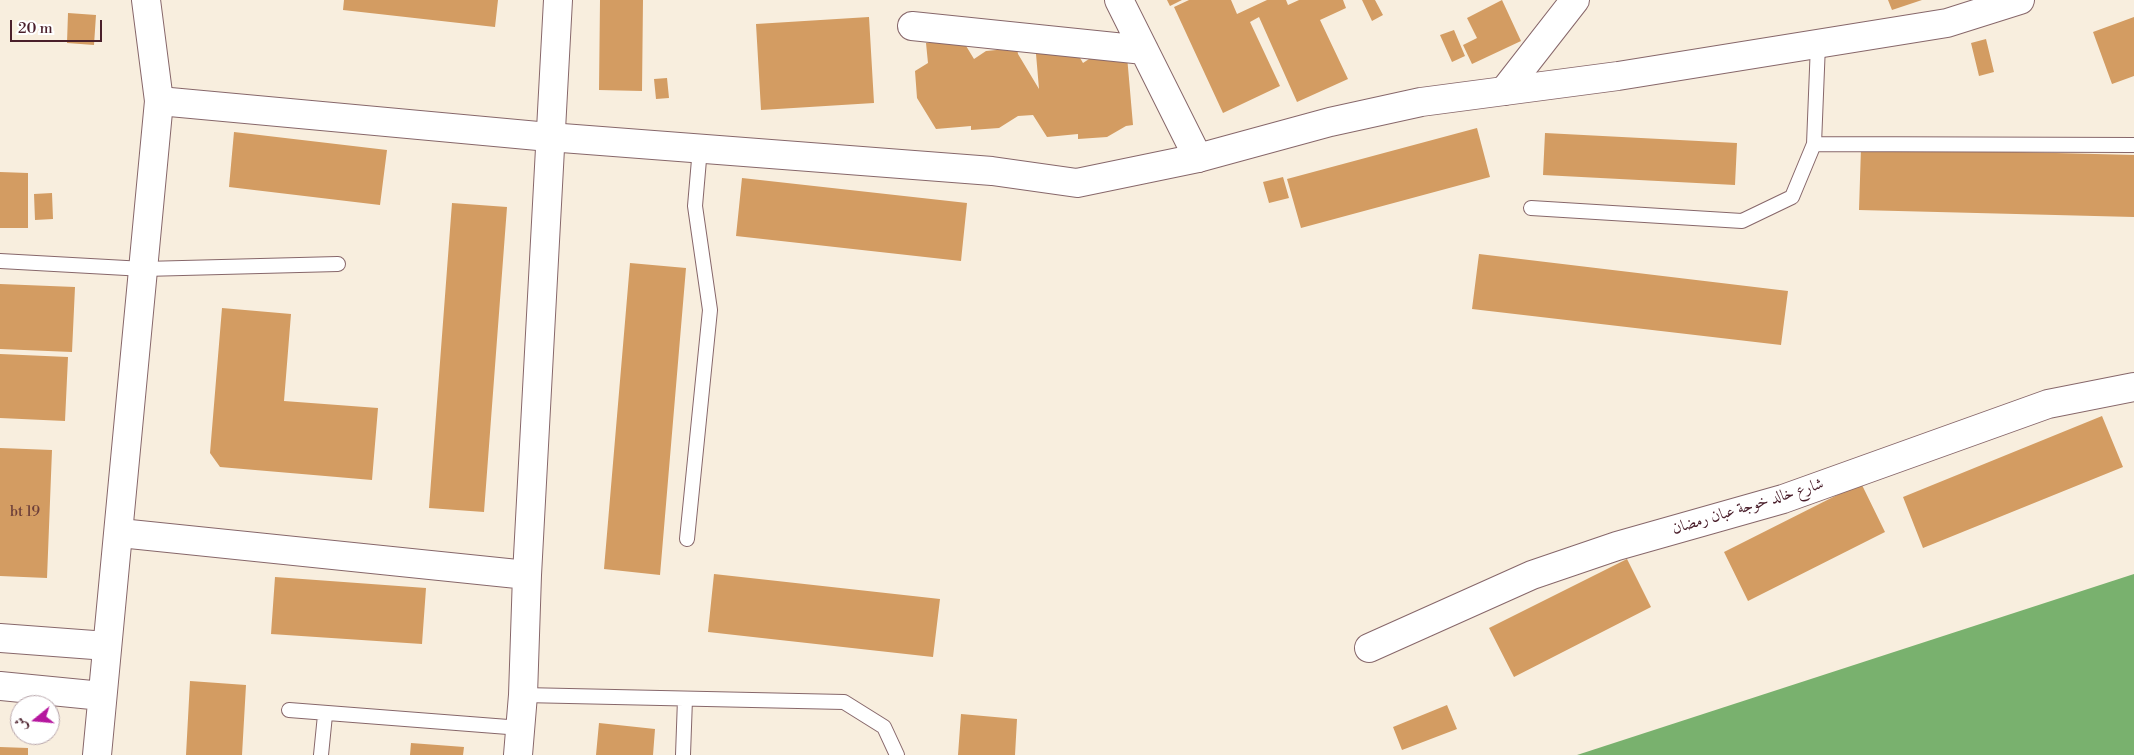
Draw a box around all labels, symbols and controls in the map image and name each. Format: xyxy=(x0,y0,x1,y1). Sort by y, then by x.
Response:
scale bar xyxy=(12,10,105,42)
text: 20 m xyxy=(18,19,53,38)
street label: شارع خالد خوجة عبان رمضان xyxy=(1670,475,1826,539)
house number: bt 19 xyxy=(10,505,40,521)
north arrow xyxy=(10,695,60,745)
text: ش xyxy=(11,715,32,733)

